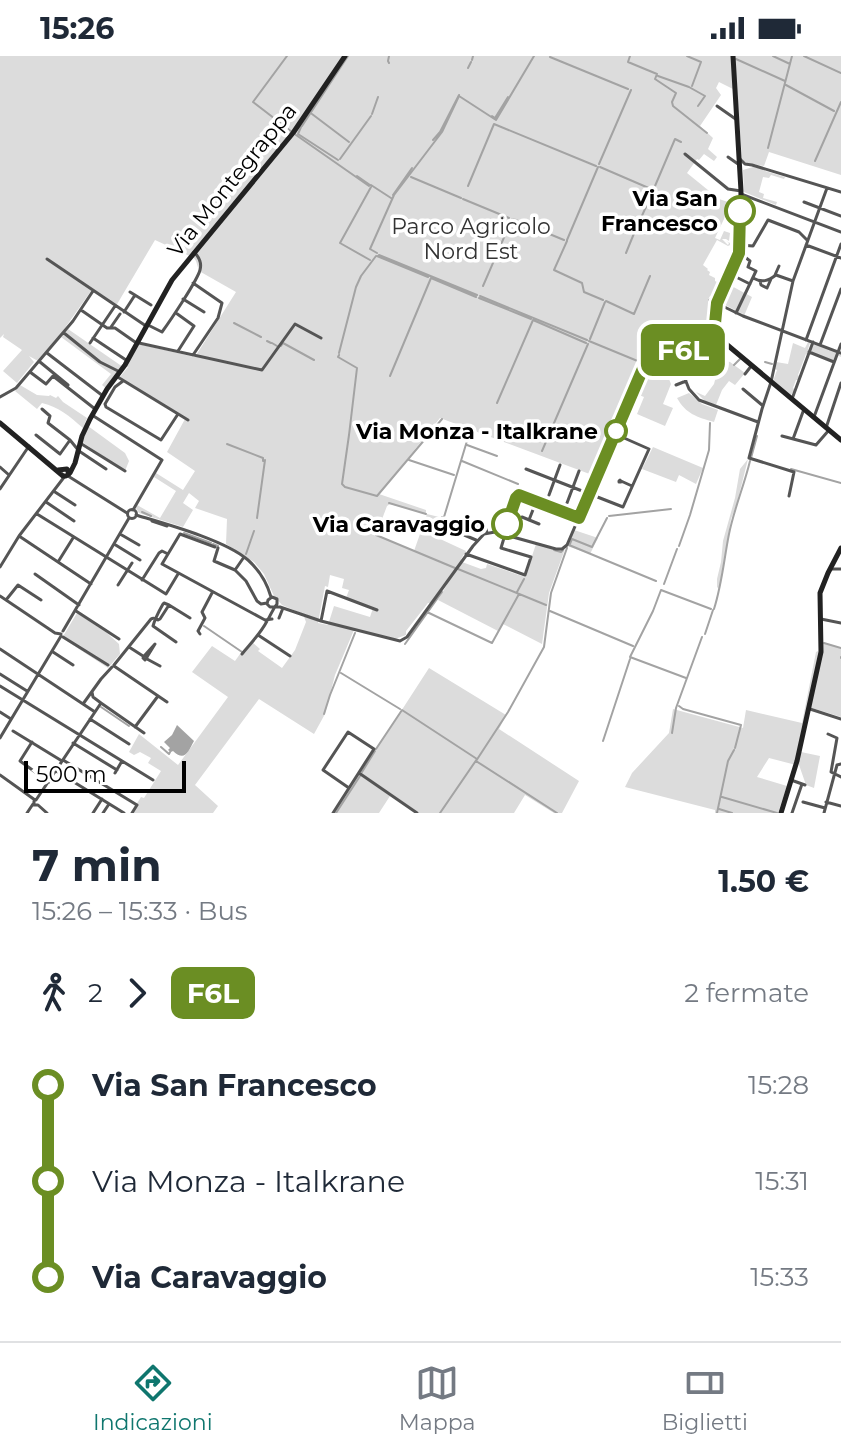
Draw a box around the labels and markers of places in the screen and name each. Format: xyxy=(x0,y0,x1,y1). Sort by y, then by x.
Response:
place label: Via San Francesco xyxy=(601,185,718,237)
marker: Via San Francesco xyxy=(725,196,755,226)
place label: Via Monza - Italkrane xyxy=(355,418,598,445)
marker: Via Monza - Italkrane xyxy=(605,420,627,442)
marker: Via Caravaggio xyxy=(492,509,522,539)
place label: Via Caravaggio xyxy=(312,511,485,538)

